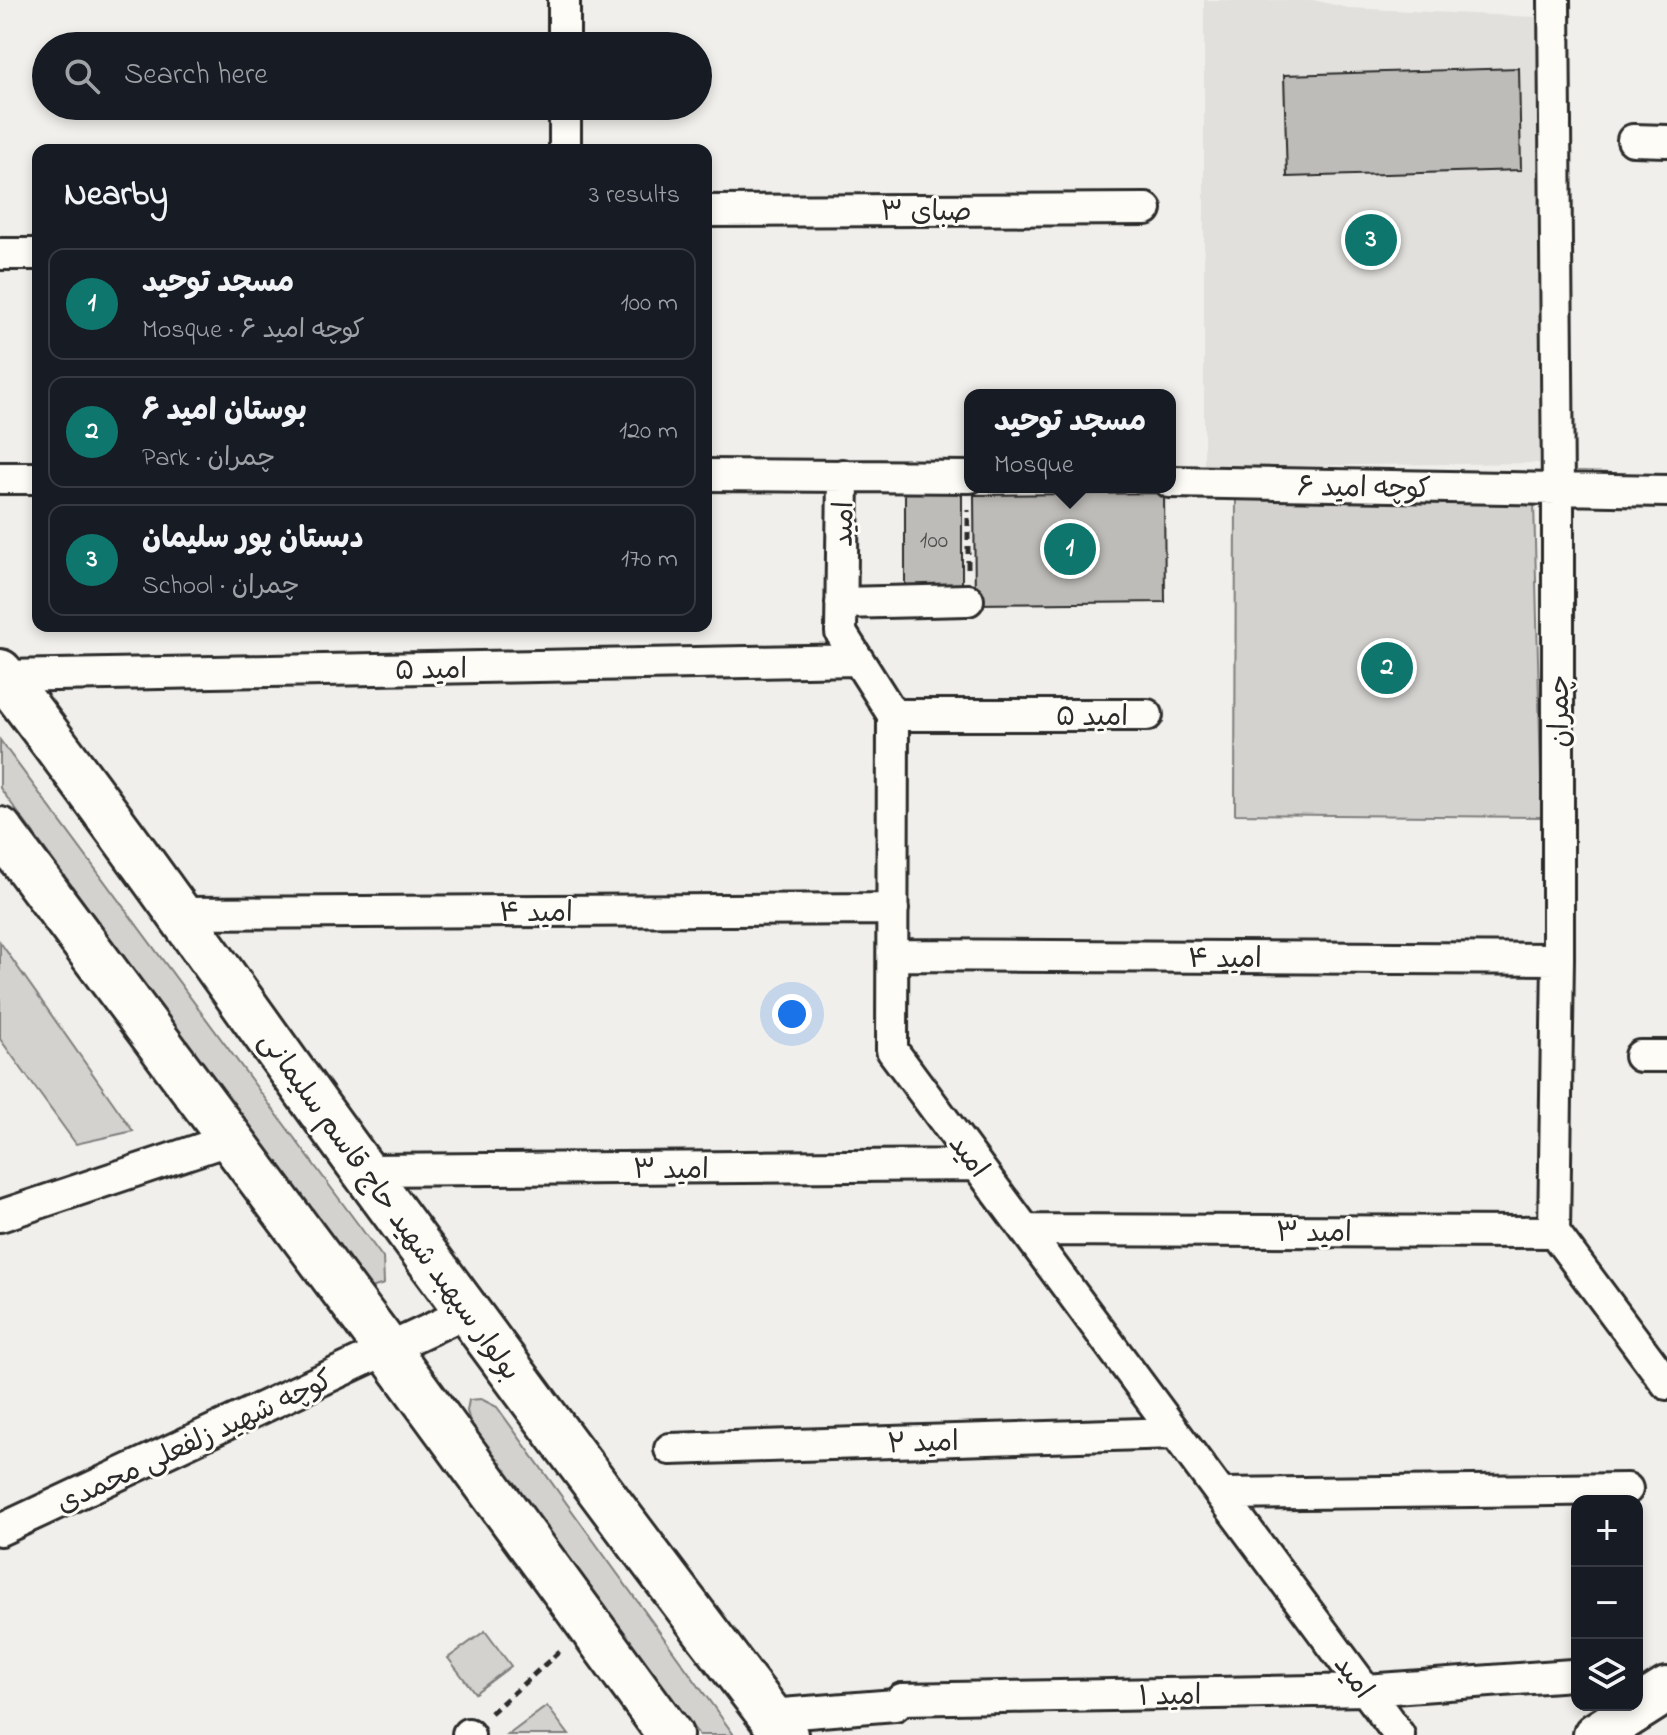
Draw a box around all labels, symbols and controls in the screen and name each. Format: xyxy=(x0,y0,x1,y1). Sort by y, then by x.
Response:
search box xyxy=(32,32,712,120)
icon: search xyxy=(60,54,104,98)
text: Search here xyxy=(124,54,268,98)
text: Nearby xyxy=(64,171,168,221)
text: 3 results xyxy=(589,177,680,215)
street label: صبای ۳ xyxy=(880,193,972,234)
pin: 3 xyxy=(1345,210,1397,270)
text: مسجد توحید xyxy=(142,262,294,306)
text: 1 xyxy=(88,285,96,323)
text: 100 m xyxy=(621,285,678,323)
text: Mosque · کوچه امید ۶ xyxy=(142,312,365,350)
popup xyxy=(964,389,1176,493)
text: بوستان امید ۶ xyxy=(142,390,307,434)
text: مسجد توحید xyxy=(994,401,1146,445)
text: 2 xyxy=(86,413,98,451)
text: 120 m xyxy=(619,413,678,451)
text: Park · چمران xyxy=(142,440,275,478)
text: Mosque xyxy=(994,447,1074,485)
street label: کوچه امید ۶ xyxy=(1297,468,1431,511)
street label: امید xyxy=(825,501,866,547)
text: دبستان پور سلیمان xyxy=(142,518,364,562)
pin: 1 xyxy=(1044,519,1096,579)
house number: 100 xyxy=(920,524,948,559)
text: 3 xyxy=(87,541,97,579)
text: 170 m xyxy=(621,541,678,579)
text: School · چمران xyxy=(142,568,300,606)
pin: 2 xyxy=(1361,638,1413,698)
street label: امید ۵ xyxy=(395,650,468,693)
street label: چمران xyxy=(1541,675,1582,748)
street label: امید ۵ xyxy=(1056,698,1128,739)
street label: امید ۴ xyxy=(499,894,573,935)
street label: امید ۴ xyxy=(1188,940,1262,981)
your location xyxy=(772,994,812,1034)
street label: بولوار سپهبد شهید حاج قاسم سلیمانی xyxy=(247,1024,529,1390)
street label: امید xyxy=(937,1126,997,1188)
street label: امید ۳ xyxy=(633,1151,709,1192)
street label: امید ۳ xyxy=(1276,1214,1352,1255)
street label: کوچه شهید زلفعلی محمدی xyxy=(50,1361,341,1525)
street label: امید ۲ xyxy=(887,1423,960,1466)
map controls xyxy=(1571,1495,1643,1711)
button: + xyxy=(1571,1495,1643,1567)
button: − xyxy=(1571,1567,1643,1639)
button: layers xyxy=(1571,1639,1643,1711)
street label: امید xyxy=(1322,1647,1382,1709)
street label: امید ۱ xyxy=(1138,1676,1202,1719)

